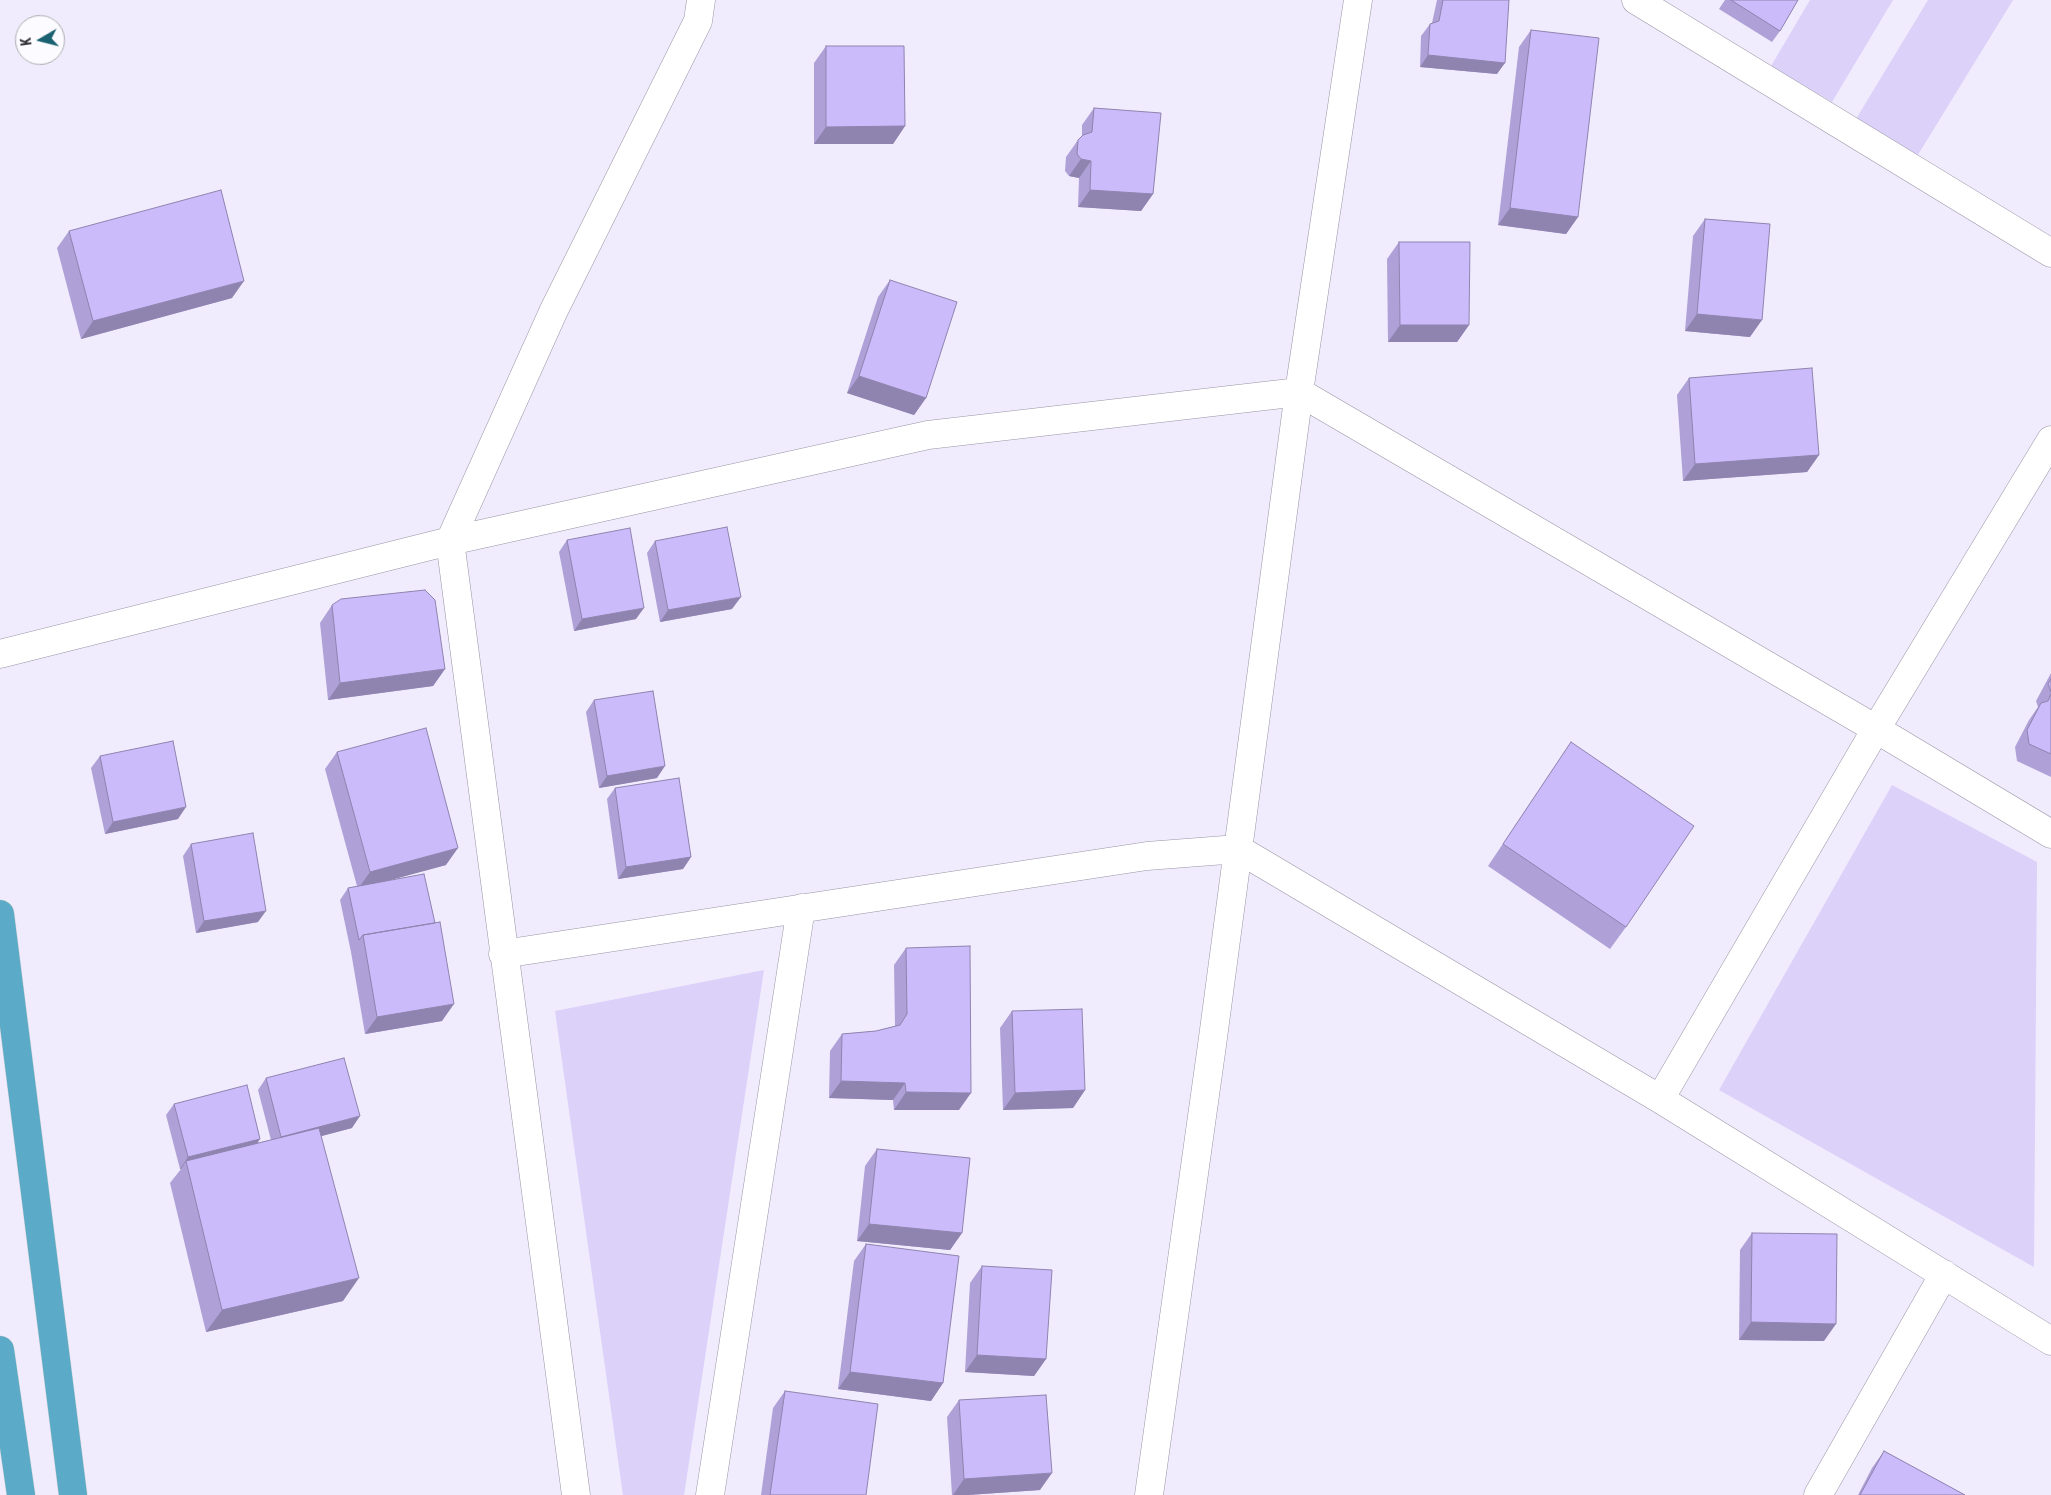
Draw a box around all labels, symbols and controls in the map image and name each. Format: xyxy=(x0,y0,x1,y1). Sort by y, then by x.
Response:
north arrow xyxy=(15,15,65,65)
text: K xyxy=(18,37,35,47)

